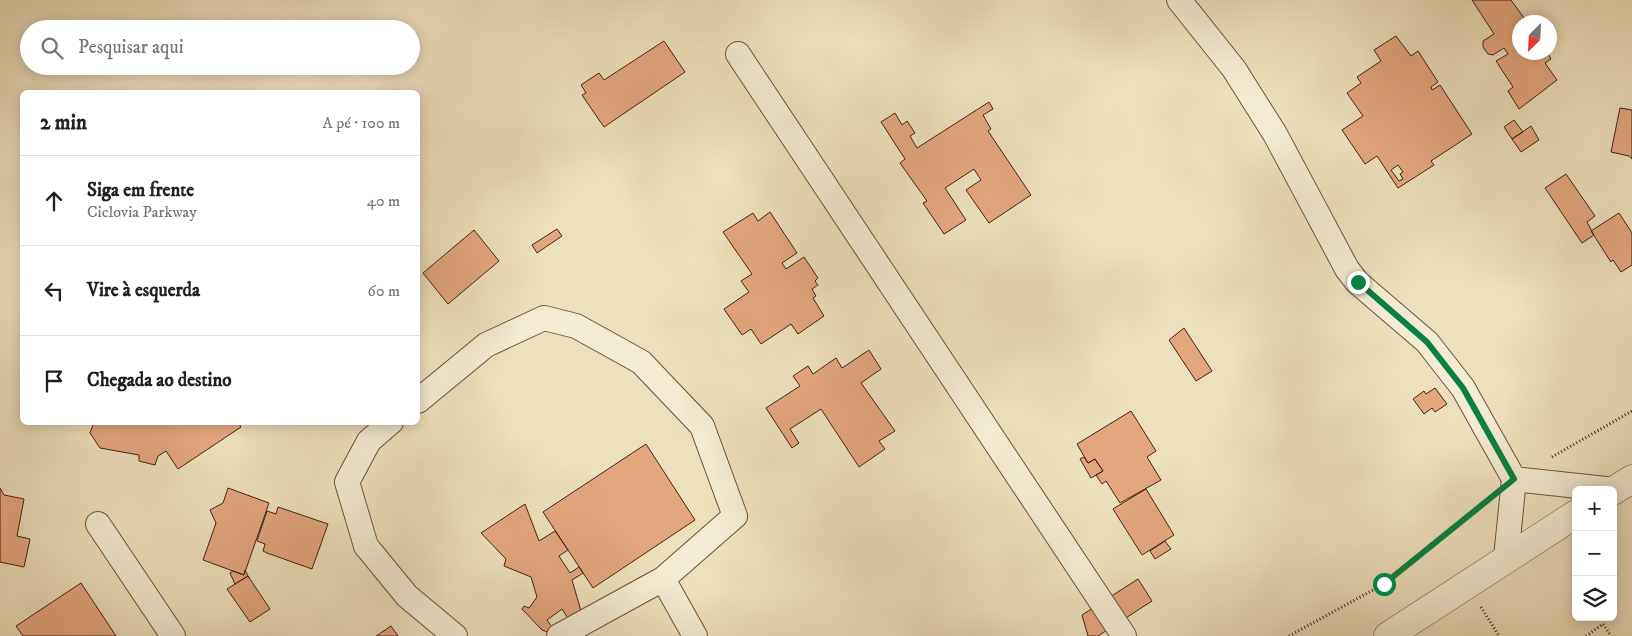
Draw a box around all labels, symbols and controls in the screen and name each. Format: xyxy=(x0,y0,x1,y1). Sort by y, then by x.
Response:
north arrow xyxy=(1512,15,1557,60)
search box xyxy=(20,20,420,75)
icon: search xyxy=(38,34,66,62)
text: Pesquisar aqui xyxy=(78,36,184,59)
text: 2 min xyxy=(40,110,87,136)
text: A pé · 100 m xyxy=(323,113,400,133)
text: Siga em frente xyxy=(87,179,194,202)
icon: ahead xyxy=(40,187,68,215)
text: 40 m xyxy=(367,191,400,211)
text: Ciclovia Parkway xyxy=(87,202,197,222)
route end xyxy=(1347,271,1370,294)
icon: left xyxy=(40,277,68,305)
text: Vire à esquerda xyxy=(87,279,200,302)
text: 60 m xyxy=(368,281,400,301)
icon: arrive xyxy=(40,367,68,395)
text: Chegada ao destino xyxy=(87,369,232,392)
map controls xyxy=(1572,486,1617,621)
button: + xyxy=(1572,486,1617,531)
button: − xyxy=(1572,531,1617,576)
route start xyxy=(1373,573,1396,596)
button: layers xyxy=(1572,576,1617,621)

